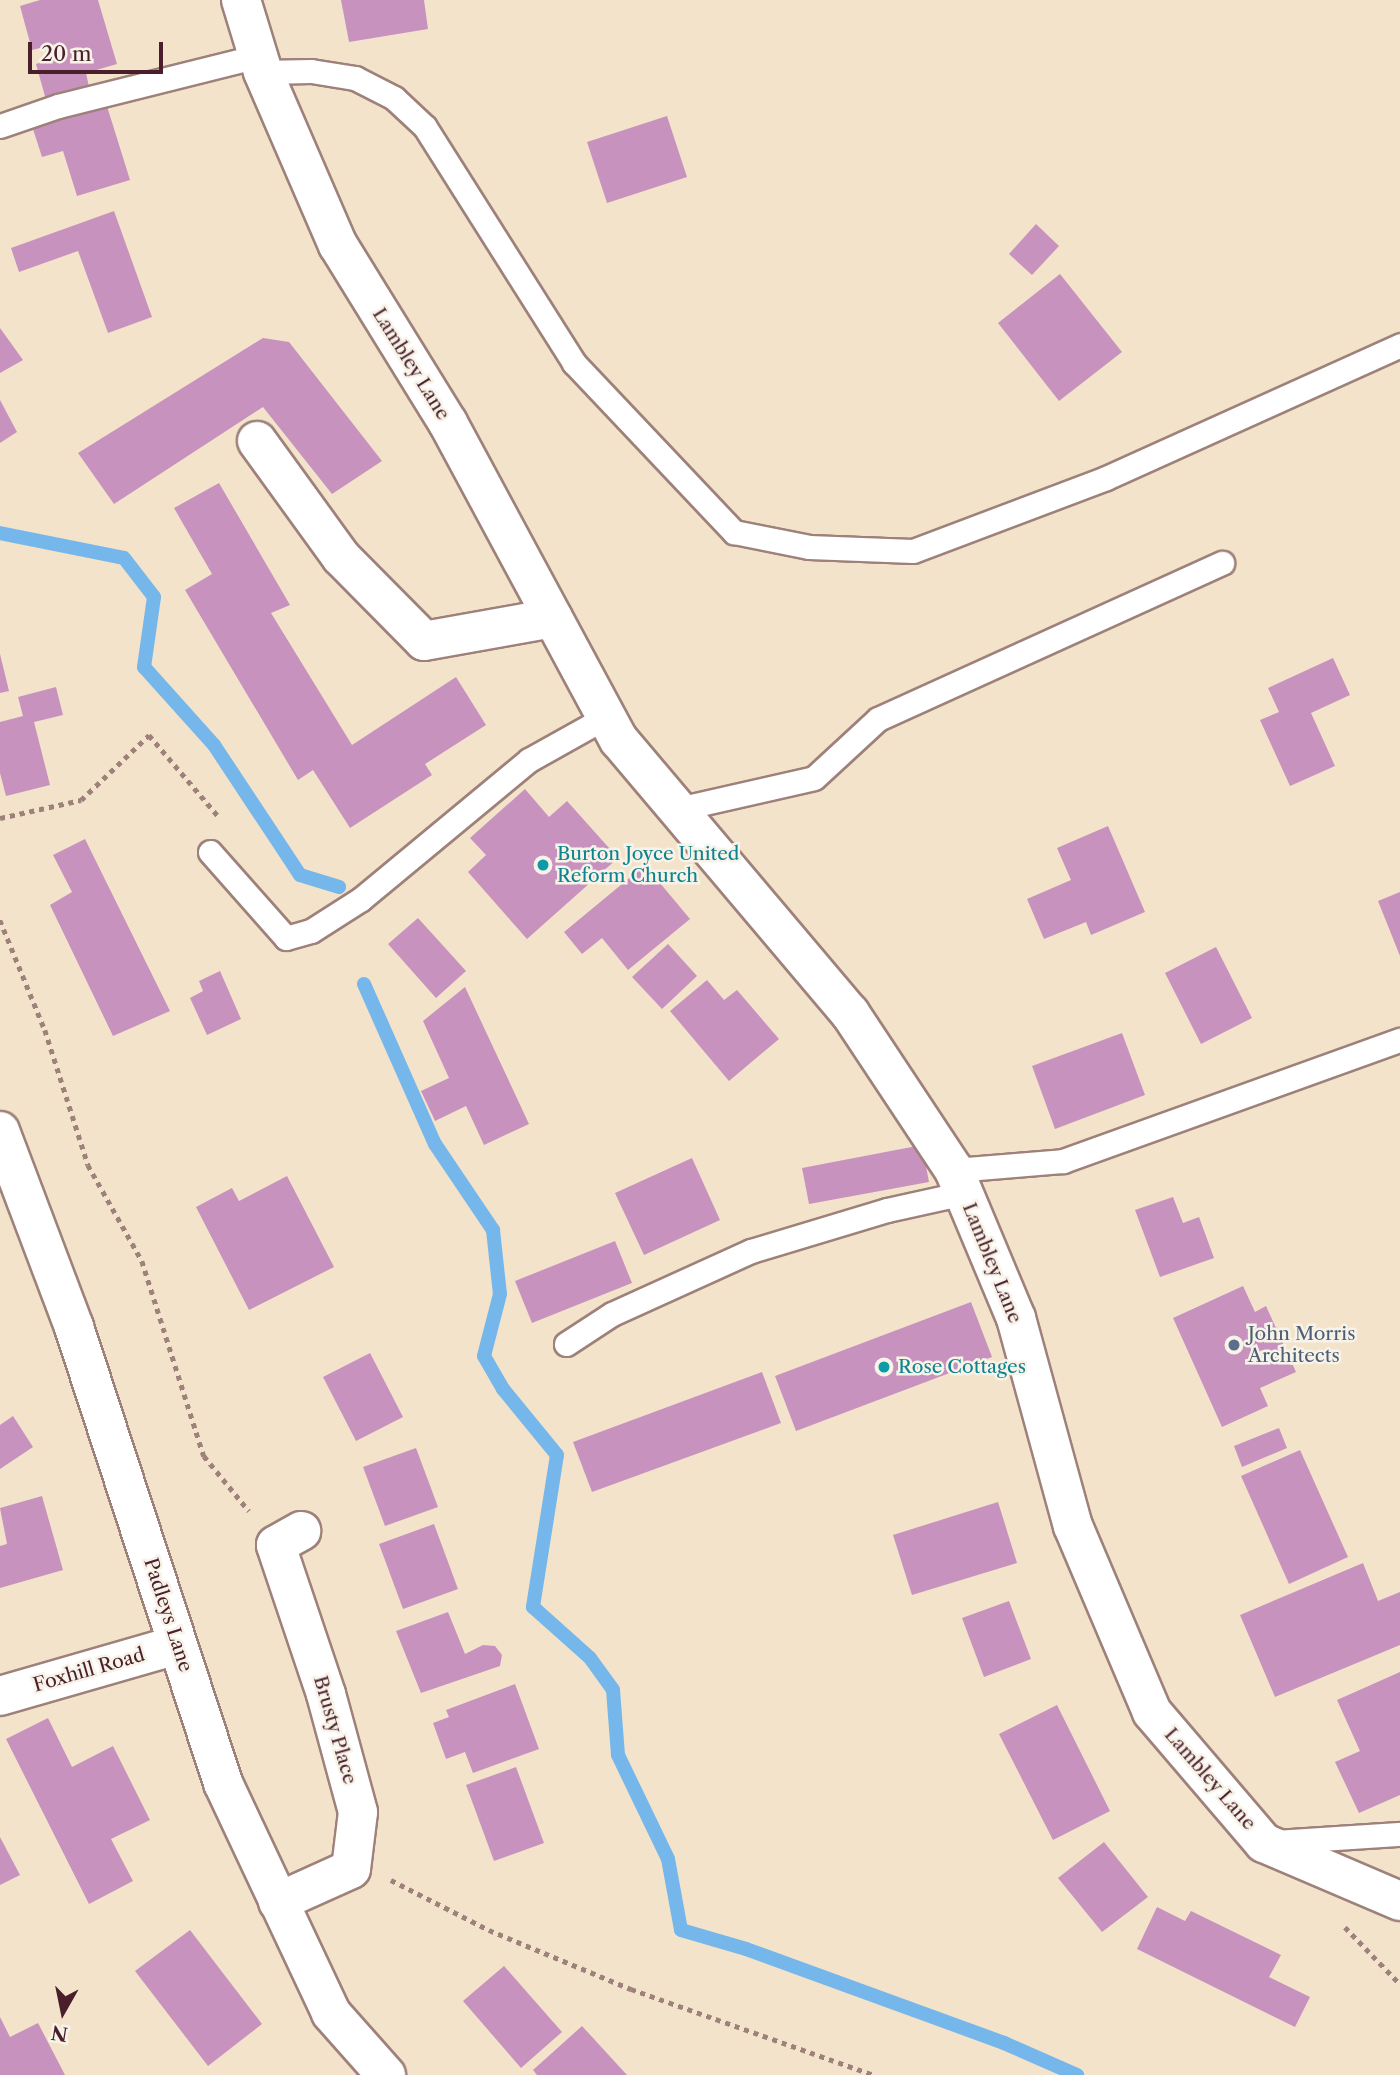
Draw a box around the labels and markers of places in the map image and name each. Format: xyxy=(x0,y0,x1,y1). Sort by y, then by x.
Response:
place label: Burton Joyce United Reform Church xyxy=(557,843,739,887)
marker: Burton Joyce United Reform Church xyxy=(535,857,551,873)
place label: John Morris Architects xyxy=(1248,1323,1355,1367)
marker: John Morris Architects xyxy=(1226,1337,1242,1353)
place label: Rose Cottages xyxy=(898,1356,1026,1378)
marker: Rose Cottages xyxy=(876,1359,892,1375)

